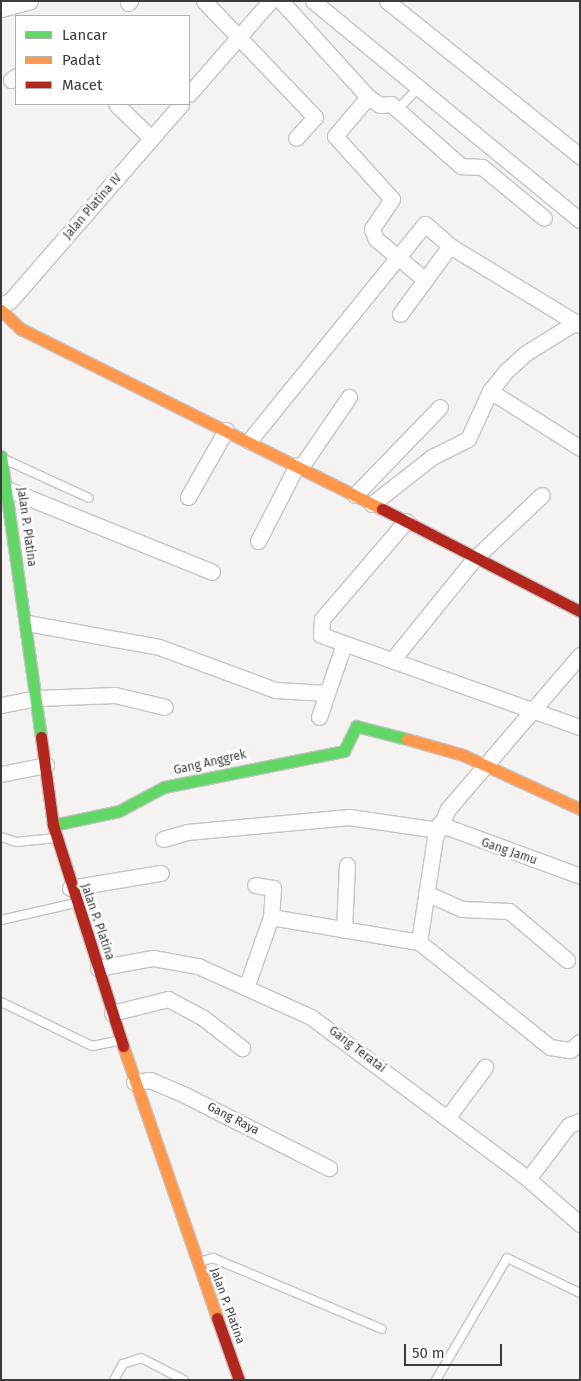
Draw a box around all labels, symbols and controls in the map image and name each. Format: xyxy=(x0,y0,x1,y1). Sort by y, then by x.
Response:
legend xyxy=(15,15,190,105)
text: Lancar xyxy=(62,26,107,44)
text: Padat xyxy=(62,51,101,69)
text: Macet xyxy=(62,76,102,94)
street label: Jalan Platina IV xyxy=(61,171,125,243)
street label: Jalan P. Platina xyxy=(13,486,39,568)
street label: Gang Anggrek xyxy=(172,748,248,778)
street label: Gang Jamu xyxy=(479,836,539,868)
street label: Jalan P. Platina xyxy=(77,882,117,962)
street label: Gang Teratai xyxy=(326,1024,388,1076)
street label: Gang Raya xyxy=(205,1100,261,1138)
street label: Jalan P. Platina xyxy=(207,1266,247,1346)
scale bar xyxy=(406,1334,504,1366)
text: 50 m xyxy=(412,1344,445,1362)

